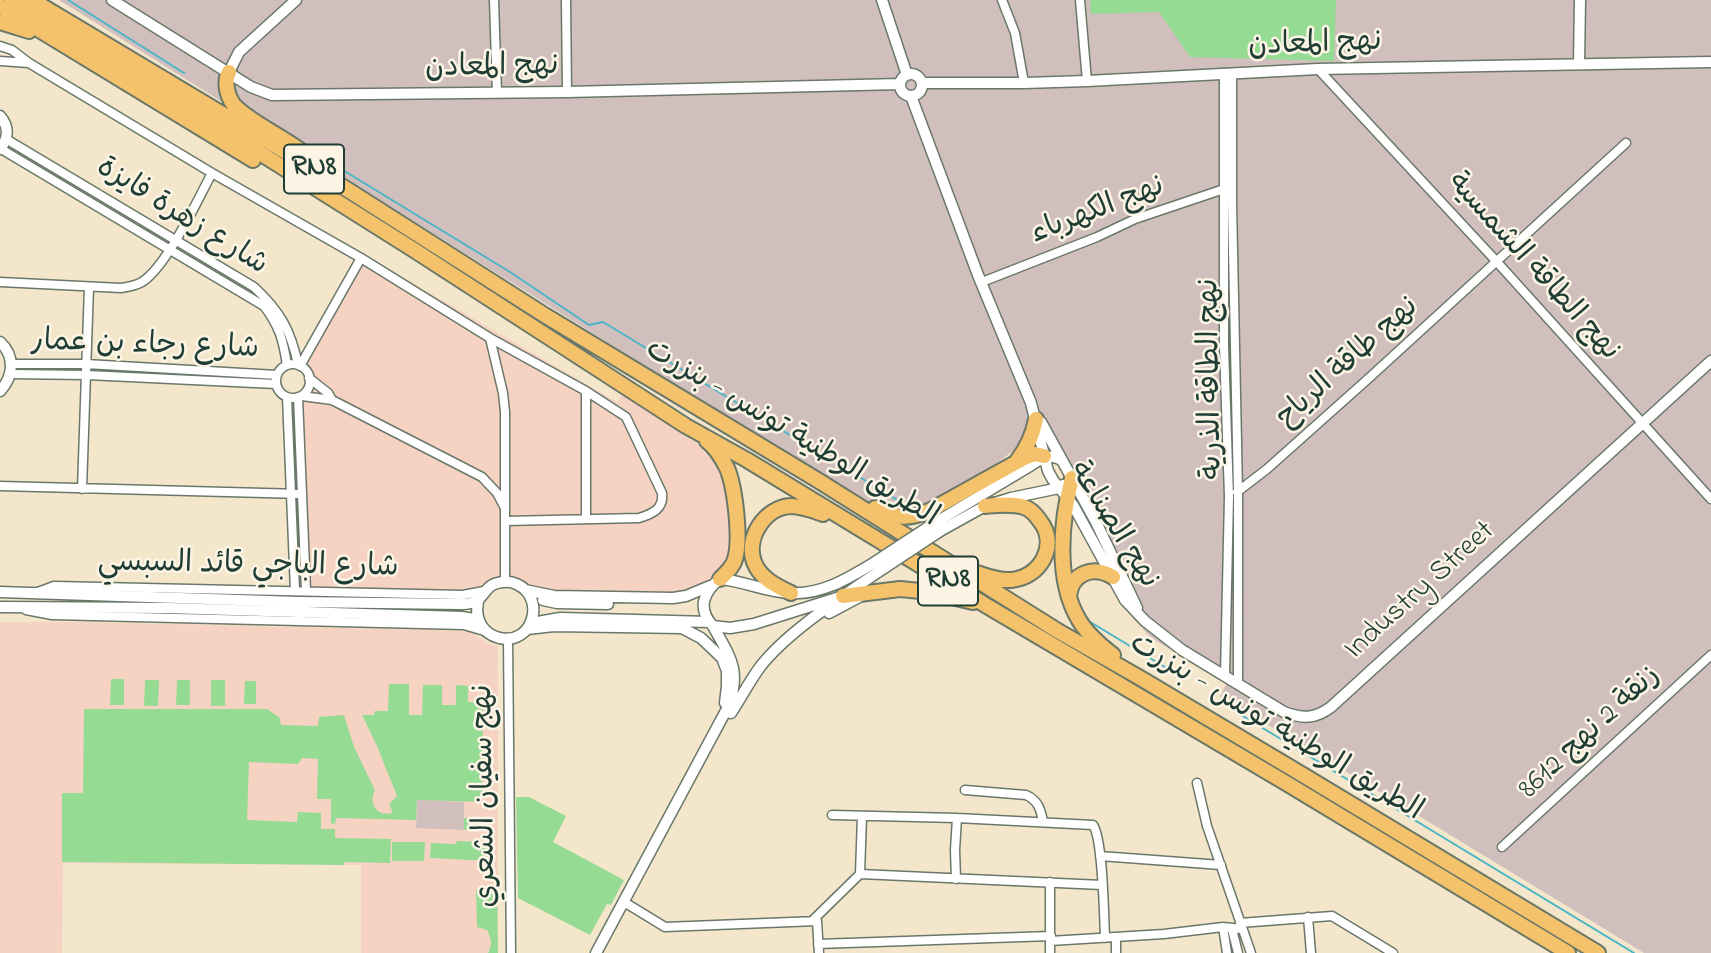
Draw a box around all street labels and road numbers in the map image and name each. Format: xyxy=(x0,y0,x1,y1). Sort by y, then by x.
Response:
street label: نهج المعادن xyxy=(1248,26,1382,66)
street label: نهج المعادن xyxy=(425,50,559,88)
road number: RN8 xyxy=(284,144,344,194)
street label: شارع زهرة فايزة xyxy=(89,151,273,285)
street label: نهج الطاقة الشمسية xyxy=(1438,166,1626,370)
street label: نهج الكهرباء xyxy=(1026,170,1170,254)
street label: نهج الطاقة الذرية xyxy=(1193,278,1233,480)
street label: نهج طاقة الرياح xyxy=(1270,291,1428,437)
street label: شارع رجاء بن عمار xyxy=(31,325,259,369)
street label: الطريق الوطنية تونس - بنزرت xyxy=(638,333,944,537)
street label: نهج الصناعة xyxy=(1059,456,1165,596)
street label: Industry Street xyxy=(1338,515,1504,669)
street label: شارع الباجي قائد السبسي xyxy=(97,546,399,588)
road number: RN8 xyxy=(918,556,978,606)
street label: الطريق الوطنية تونس - بنزرت xyxy=(1122,627,1428,831)
street label: زنقة 2 نهج 8612 xyxy=(1513,659,1669,809)
street label: نهج سفيان الشعري xyxy=(467,684,507,908)

